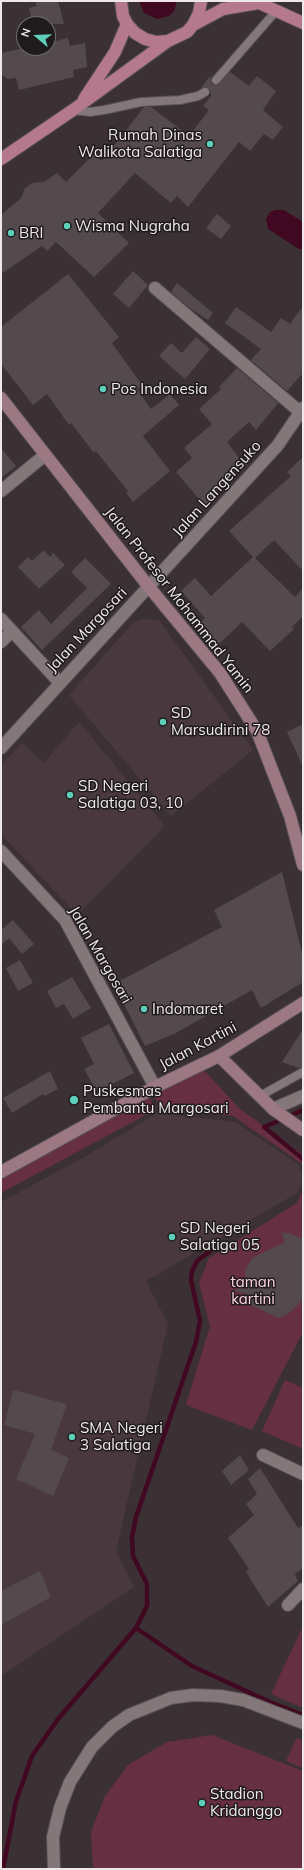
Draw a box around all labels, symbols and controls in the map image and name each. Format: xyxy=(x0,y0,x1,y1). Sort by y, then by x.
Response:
north arrow xyxy=(16,16,56,56)
text: N xyxy=(18,26,34,39)
place label: Rumah Dinas Walikota Salatiga xyxy=(78,126,202,161)
marker: Rumah Dinas Walikota Salatiga xyxy=(205,139,215,149)
place label: Wisma Nugraha xyxy=(75,217,190,235)
marker: Wisma Nugraha xyxy=(62,221,72,231)
place label: BRI xyxy=(19,224,43,242)
marker: BRI xyxy=(6,228,16,238)
place label: Pos Indonesia xyxy=(111,380,208,398)
marker: Pos Indonesia xyxy=(98,384,108,394)
street label: Jalan Langensuko xyxy=(169,437,265,541)
street label: Jalan Profesor Mohammad Yamin xyxy=(101,503,257,697)
street label: Jalan Margosari xyxy=(43,584,131,676)
place label: SD Marsudirini 78 xyxy=(171,704,270,739)
marker: SD Marsudirini 78 xyxy=(158,717,168,727)
place label: SD Negeri Salatiga 03, 10 xyxy=(78,777,183,812)
marker: SD Negeri Salatiga 03, 10 xyxy=(65,790,75,800)
street label: Jalan Margosari xyxy=(65,903,135,1007)
place label: Indomaret xyxy=(152,1000,223,1018)
marker: Indomaret xyxy=(139,1004,149,1014)
street label: Jalan Kartini xyxy=(156,1018,240,1074)
place label: Puskesmas Pembantu Margosari xyxy=(83,1082,229,1117)
marker: Puskesmas Pembantu Margosari xyxy=(68,1094,80,1106)
place label: SD Negeri Salatiga 05 xyxy=(180,1219,260,1254)
marker: SD Negeri Salatiga 05 xyxy=(167,1232,177,1242)
park label: taman kartini xyxy=(230,1273,276,1308)
place label: SMA Negeri 3 Salatiga xyxy=(80,1419,163,1454)
marker: SMA Negeri 3 Salatiga xyxy=(67,1432,77,1442)
place label: Stadion Kridanggo xyxy=(210,1785,282,1820)
marker: Stadion Kridanggo xyxy=(197,1798,207,1808)

